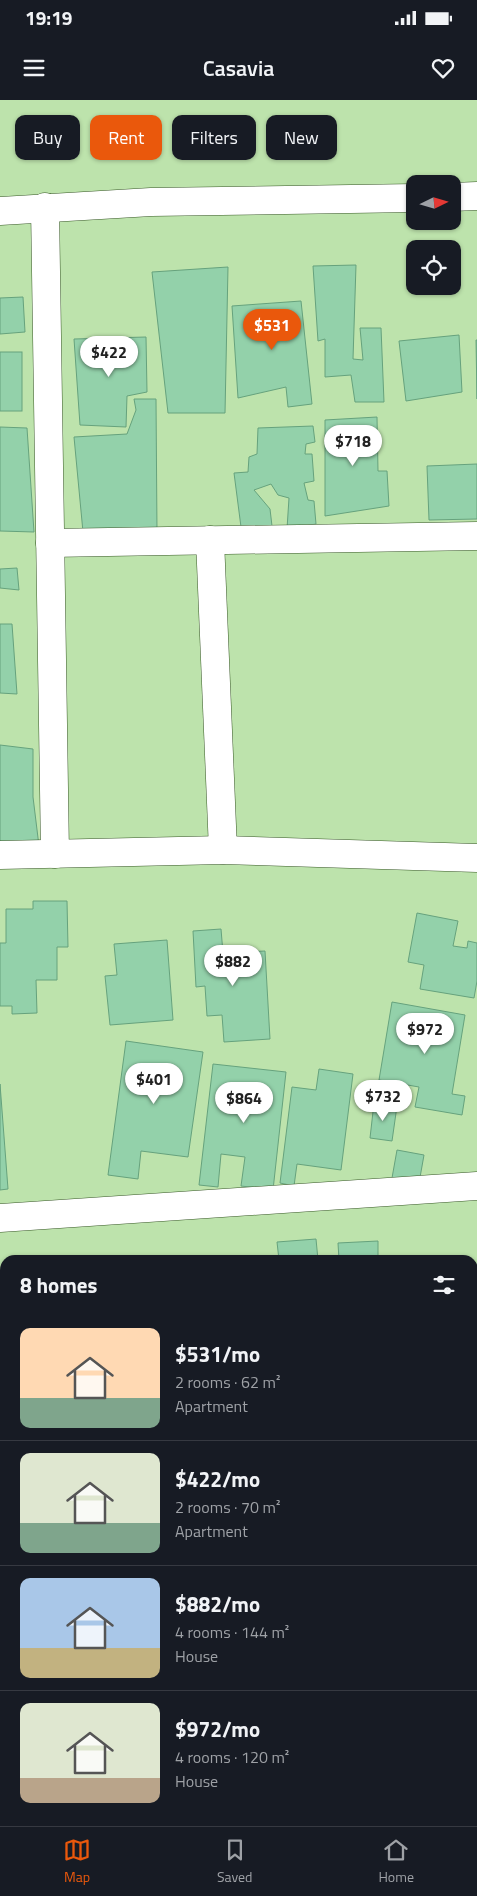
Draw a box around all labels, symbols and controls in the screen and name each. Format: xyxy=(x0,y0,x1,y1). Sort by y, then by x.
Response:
text: 19:19 xyxy=(25,3,72,32)
text: Casavia xyxy=(203,51,274,85)
icon: menu xyxy=(20,54,48,82)
icon: heart xyxy=(429,54,457,82)
chip: Buy xyxy=(15,115,80,160)
chip: Rent xyxy=(90,115,162,160)
chip: Filters xyxy=(172,115,256,160)
chip: New xyxy=(266,115,337,160)
north arrow xyxy=(406,175,461,230)
map controls xyxy=(406,175,461,295)
button: locate xyxy=(406,240,461,295)
pin: $531 xyxy=(242,308,302,351)
text: $531 xyxy=(254,313,290,337)
pin: $422 xyxy=(79,336,139,378)
text: $422 xyxy=(91,340,127,364)
pin: $718 xyxy=(323,424,383,467)
text: $718 xyxy=(335,429,371,453)
pin: $882 xyxy=(203,944,263,987)
text: $882 xyxy=(215,949,251,973)
pin: $972 xyxy=(395,1012,455,1055)
text: $972 xyxy=(407,1017,443,1041)
pin: $401 xyxy=(124,1062,184,1105)
text: $401 xyxy=(136,1067,172,1091)
pin: $732 xyxy=(353,1080,413,1122)
pin: $864 xyxy=(214,1082,274,1124)
text: $732 xyxy=(365,1084,401,1108)
text: $864 xyxy=(226,1086,262,1110)
text: 8 homes xyxy=(20,1269,97,1301)
icon: filters xyxy=(430,1271,458,1299)
text: $531/mo xyxy=(175,1338,260,1370)
icon: home xyxy=(60,1348,120,1408)
text: 2 rooms · 62 m² xyxy=(175,1370,280,1394)
text: Apartment xyxy=(175,1394,248,1418)
text: $422/mo xyxy=(175,1463,260,1495)
icon: home xyxy=(60,1473,120,1533)
text: 2 rooms · 70 m² xyxy=(175,1495,280,1519)
text: Apartment xyxy=(175,1519,248,1543)
text: $882/mo xyxy=(175,1588,260,1620)
icon: home xyxy=(60,1598,120,1658)
text: 4 rooms · 144 m² xyxy=(175,1620,289,1644)
text: House xyxy=(175,1644,218,1668)
text: $972/mo xyxy=(175,1713,260,1745)
icon: home xyxy=(60,1723,120,1783)
text: 4 rooms · 120 m² xyxy=(175,1745,289,1769)
text: House xyxy=(175,1769,218,1793)
tab: Map xyxy=(63,1836,91,1887)
tab: Saved xyxy=(217,1836,253,1887)
tab: Home xyxy=(378,1836,414,1887)

